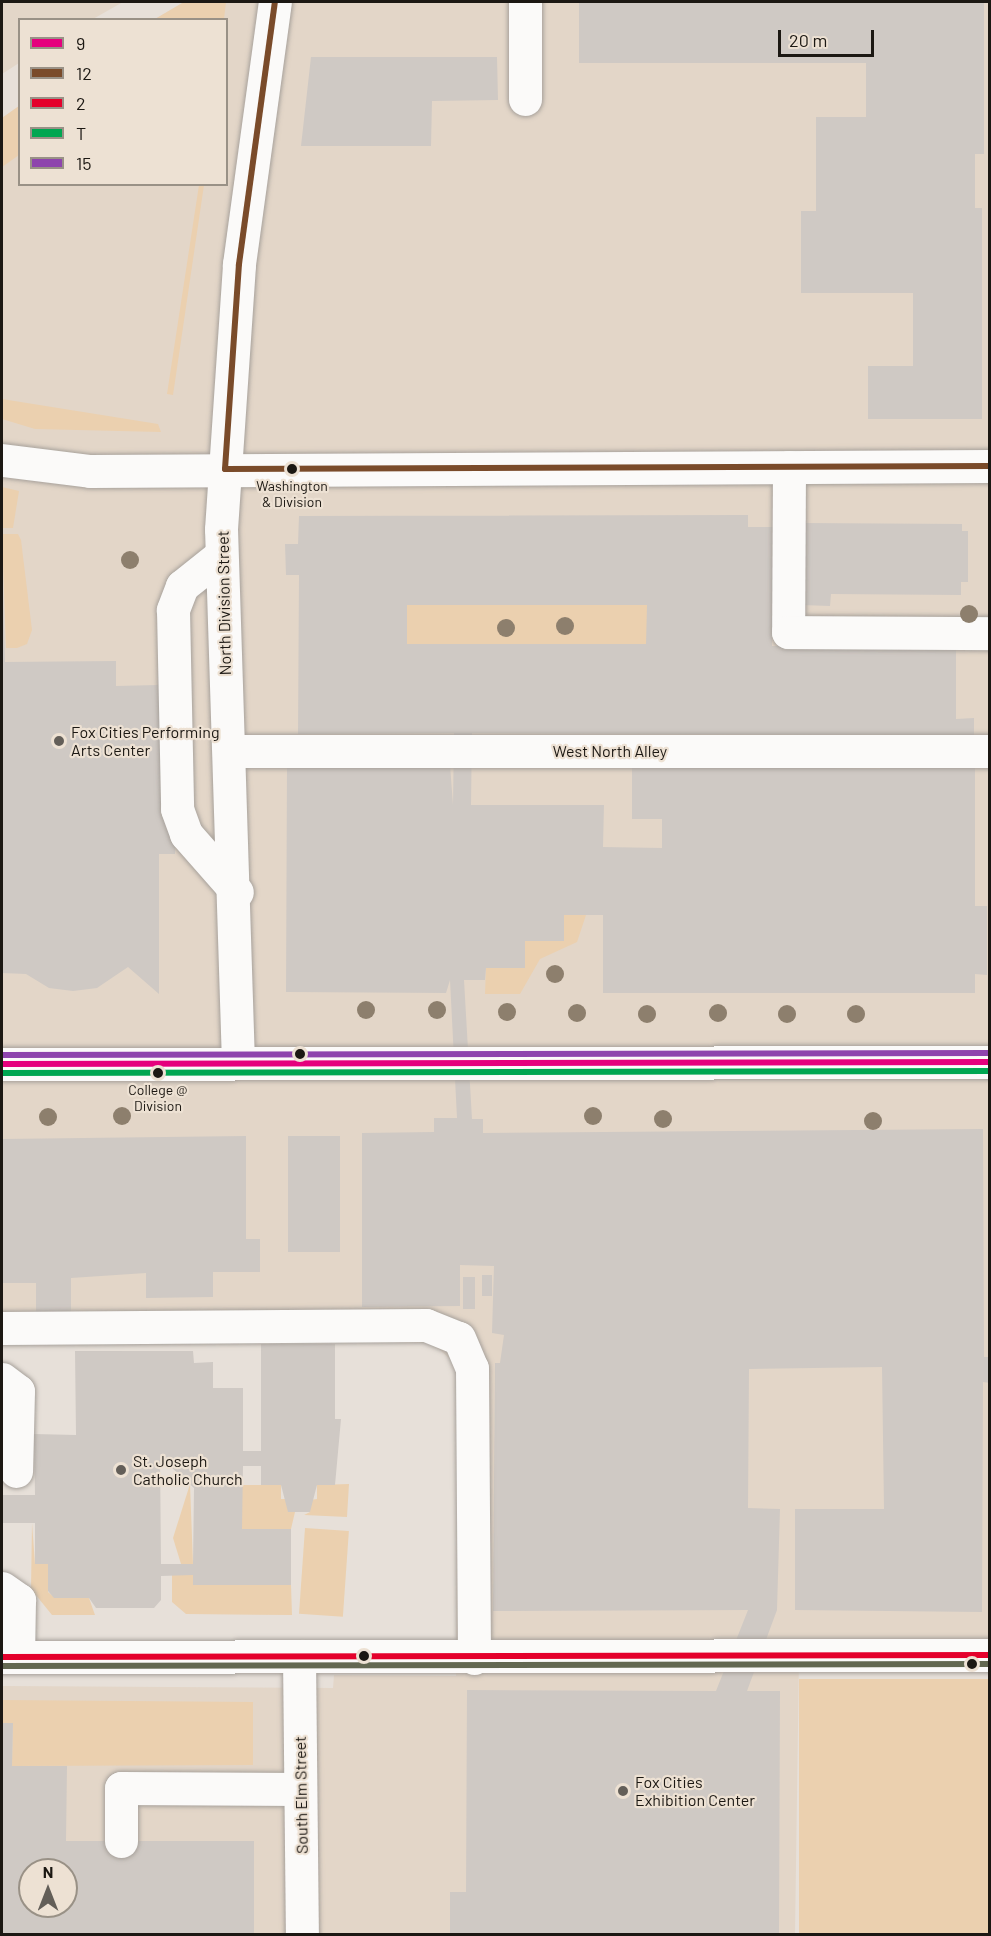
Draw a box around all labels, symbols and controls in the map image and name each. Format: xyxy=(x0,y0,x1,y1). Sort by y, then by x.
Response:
legend xyxy=(18,18,228,186)
scale bar xyxy=(781,18,877,56)
text: 20 m xyxy=(789,29,827,51)
text: 9 xyxy=(76,32,85,54)
text: 12 xyxy=(76,62,92,84)
text: 2 xyxy=(76,92,86,114)
text: T xyxy=(76,122,86,144)
text: 15 xyxy=(76,152,92,174)
marker: Washington & Division xyxy=(286,463,298,475)
place label: Washington & Division xyxy=(256,478,328,510)
street label: North Division Street xyxy=(213,530,235,676)
place label: Fox Cities Performing Arts Center xyxy=(71,722,220,760)
marker: Fox Cities Performing Arts Center xyxy=(52,734,66,748)
street label: West North Alley xyxy=(553,741,667,761)
unlabelled marker xyxy=(294,1048,306,1060)
marker: College @ Division xyxy=(152,1067,164,1079)
place label: College @ Division xyxy=(128,1082,188,1114)
place label: St. Joseph Catholic Church xyxy=(133,1451,243,1489)
marker: St. Joseph Catholic Church xyxy=(114,1463,128,1477)
unlabelled marker xyxy=(358,1650,370,1662)
unlabelled marker xyxy=(966,1658,978,1670)
street label: South Elm Street xyxy=(290,1736,312,1854)
place label: Fox Cities Exhibition Center xyxy=(635,1772,755,1810)
marker: Fox Cities Exhibition Center xyxy=(616,1784,630,1798)
north arrow xyxy=(18,1858,78,1918)
text: N xyxy=(43,1862,53,1881)

